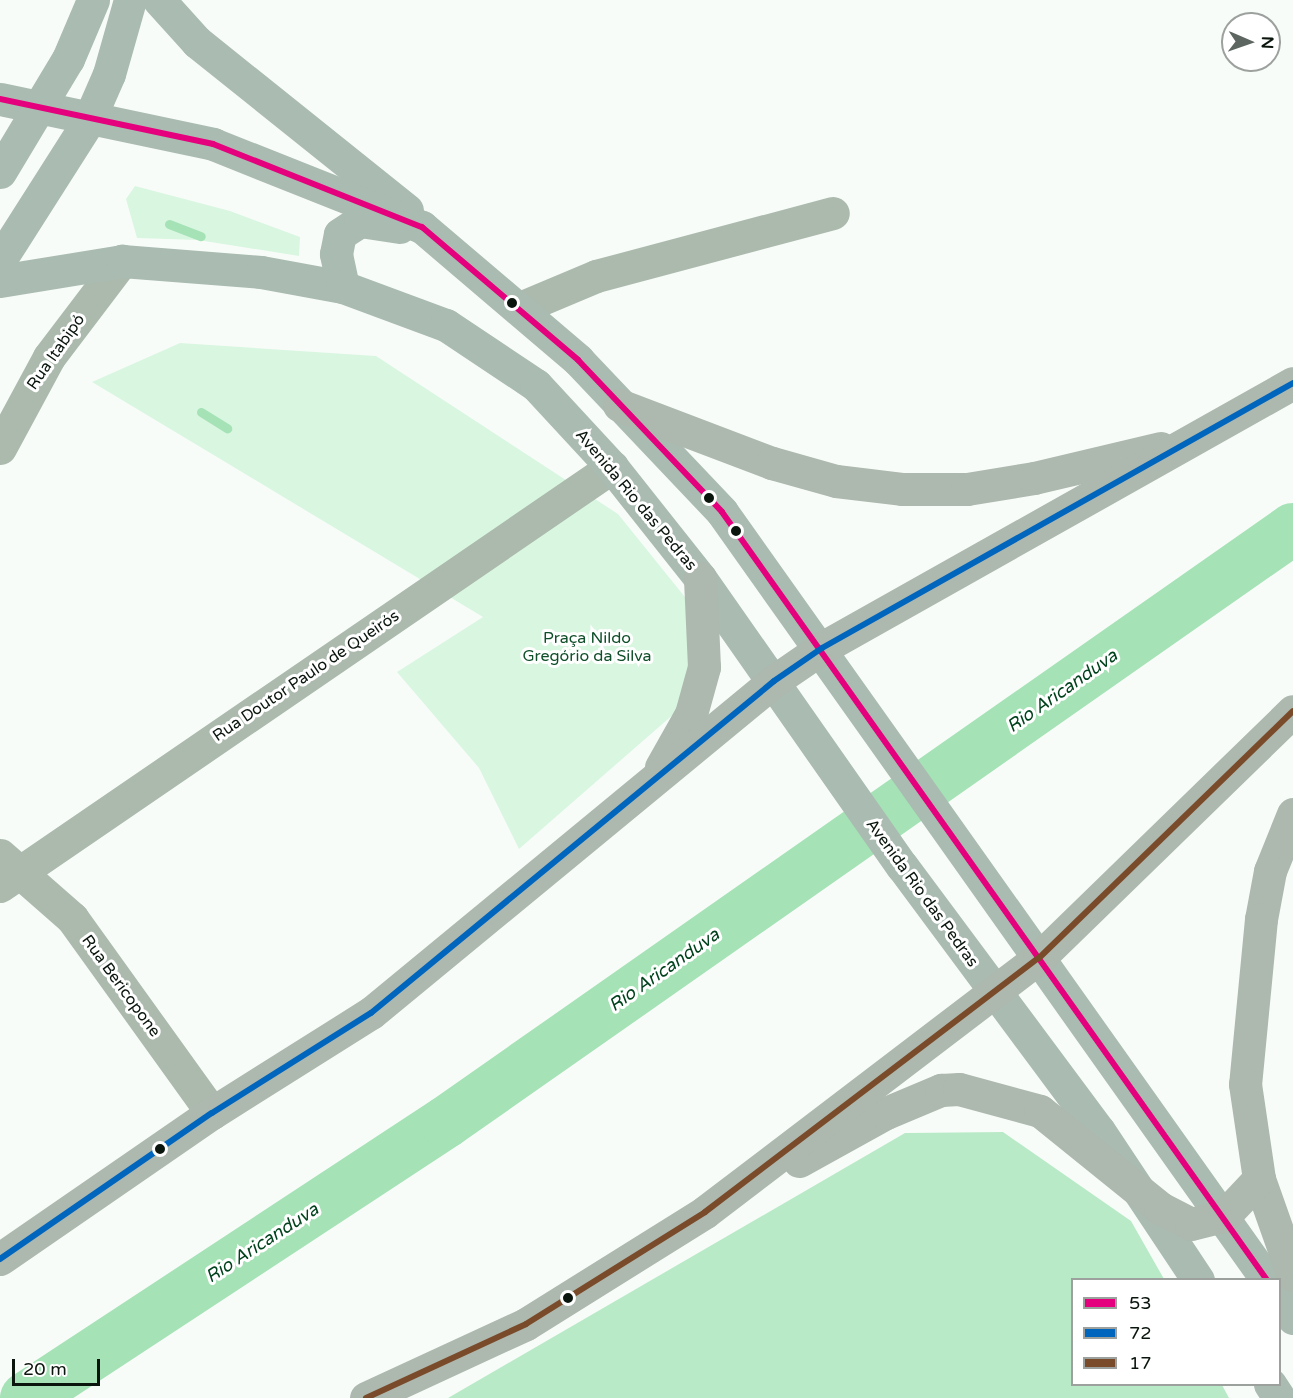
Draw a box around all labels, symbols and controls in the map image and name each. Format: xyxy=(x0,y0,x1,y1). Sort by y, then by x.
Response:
north arrow xyxy=(1221,12,1281,72)
text: N xyxy=(1257,36,1277,49)
unlabelled marker xyxy=(506,297,518,309)
street label: Rua Itabipó xyxy=(23,311,89,393)
street label: Avenida Rio das Pedras xyxy=(571,425,701,575)
unlabelled marker xyxy=(703,492,715,504)
unlabelled marker xyxy=(730,525,742,537)
street label: Rua Doutor Paulo de Queirós xyxy=(209,606,403,746)
park label: Praça Nildo Gregório da Silva xyxy=(522,628,652,666)
water label: Rio Aricanduva xyxy=(1002,645,1122,737)
street label: Avenida Rio das Pedras xyxy=(862,815,982,971)
water label: Rio Aricanduva xyxy=(604,924,724,1016)
street label: Rua Bericopone xyxy=(78,931,164,1041)
unlabelled marker xyxy=(154,1143,166,1155)
water label: Rio Aricanduva xyxy=(202,1198,322,1288)
legend xyxy=(1071,1278,1281,1386)
unlabelled marker xyxy=(562,1292,574,1304)
text: 53 xyxy=(1129,1292,1152,1314)
text: 72 xyxy=(1129,1322,1152,1344)
scale bar xyxy=(15,1347,104,1385)
text: 17 xyxy=(1129,1352,1152,1374)
text: 20 m xyxy=(23,1358,67,1380)

